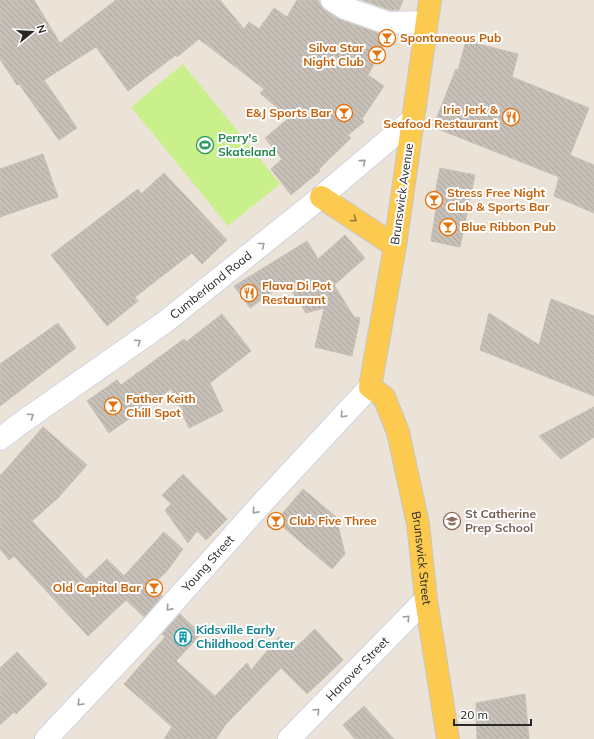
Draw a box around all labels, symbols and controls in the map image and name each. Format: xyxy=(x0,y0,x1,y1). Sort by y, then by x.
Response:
north arrow xyxy=(12,12,52,52)
text: N xyxy=(34,23,49,35)
bar icon: Spontaneous Pub xyxy=(377,28,397,48)
place label: Spontaneous Pub xyxy=(400,30,501,45)
place label: Silva Star Night Club xyxy=(303,40,364,69)
bar icon: Silva Star Night Club xyxy=(367,45,387,65)
place label: Irie Jerk & Seafood Restaurant xyxy=(383,102,499,131)
bar icon: E&J Sports Bar xyxy=(334,103,354,123)
place label: E&J Sports Bar xyxy=(246,105,331,120)
restaurant icon: Irie Jerk & Seafood Restaurant xyxy=(501,107,521,127)
place label: Perry's Skateland xyxy=(218,130,276,159)
sports icon: Perry's Skateland xyxy=(195,135,215,155)
street label: Brunswick Avenue xyxy=(387,142,416,246)
one-way arrow xyxy=(358,159,365,166)
place label: Stress Free Night Club & Sports Bar xyxy=(447,185,550,214)
bar icon: Stress Free Night Club & Sports Bar xyxy=(424,190,444,210)
one-way arrow xyxy=(350,214,357,222)
bar icon: Blue Ribbon Pub xyxy=(438,217,458,237)
place label: Blue Ribbon Pub xyxy=(461,219,556,234)
one-way arrow xyxy=(258,242,265,249)
street label: Cumberland Road xyxy=(167,248,254,322)
place label: Flava Di Pot Restaurant xyxy=(262,278,332,307)
restaurant icon: Flava Di Pot Restaurant xyxy=(239,283,259,303)
one-way arrow xyxy=(134,339,141,347)
place label: Father Keith Chill Spot xyxy=(126,391,196,420)
bar icon: Father Keith Chill Spot xyxy=(103,396,123,416)
one-way arrow xyxy=(341,410,348,418)
one-way arrow xyxy=(27,413,34,421)
one-way arrow xyxy=(253,506,260,513)
place label: St Catherine Prep School xyxy=(465,506,536,535)
street label: Brunswick Street xyxy=(408,510,435,606)
bar icon: Club Five Three xyxy=(266,511,286,531)
school or university icon: St Catherine Prep School xyxy=(442,511,462,531)
place label: Club Five Three xyxy=(289,513,377,528)
street label: Young Street xyxy=(178,532,237,595)
bar icon: Old Capital Bar xyxy=(144,578,164,598)
place label: Old Capital Bar xyxy=(53,580,141,595)
one-way arrow xyxy=(166,603,173,610)
one-way arrow xyxy=(403,615,410,623)
place label: Kidsville Early Childhood Center xyxy=(196,622,295,651)
building icon: Kidsville Early Childhood Center xyxy=(173,627,193,647)
street label: Hanover Street xyxy=(323,633,392,704)
one-way arrow xyxy=(77,698,85,706)
scale bar xyxy=(454,701,531,727)
text: 20 m xyxy=(460,707,488,722)
one-way arrow xyxy=(312,708,319,716)

